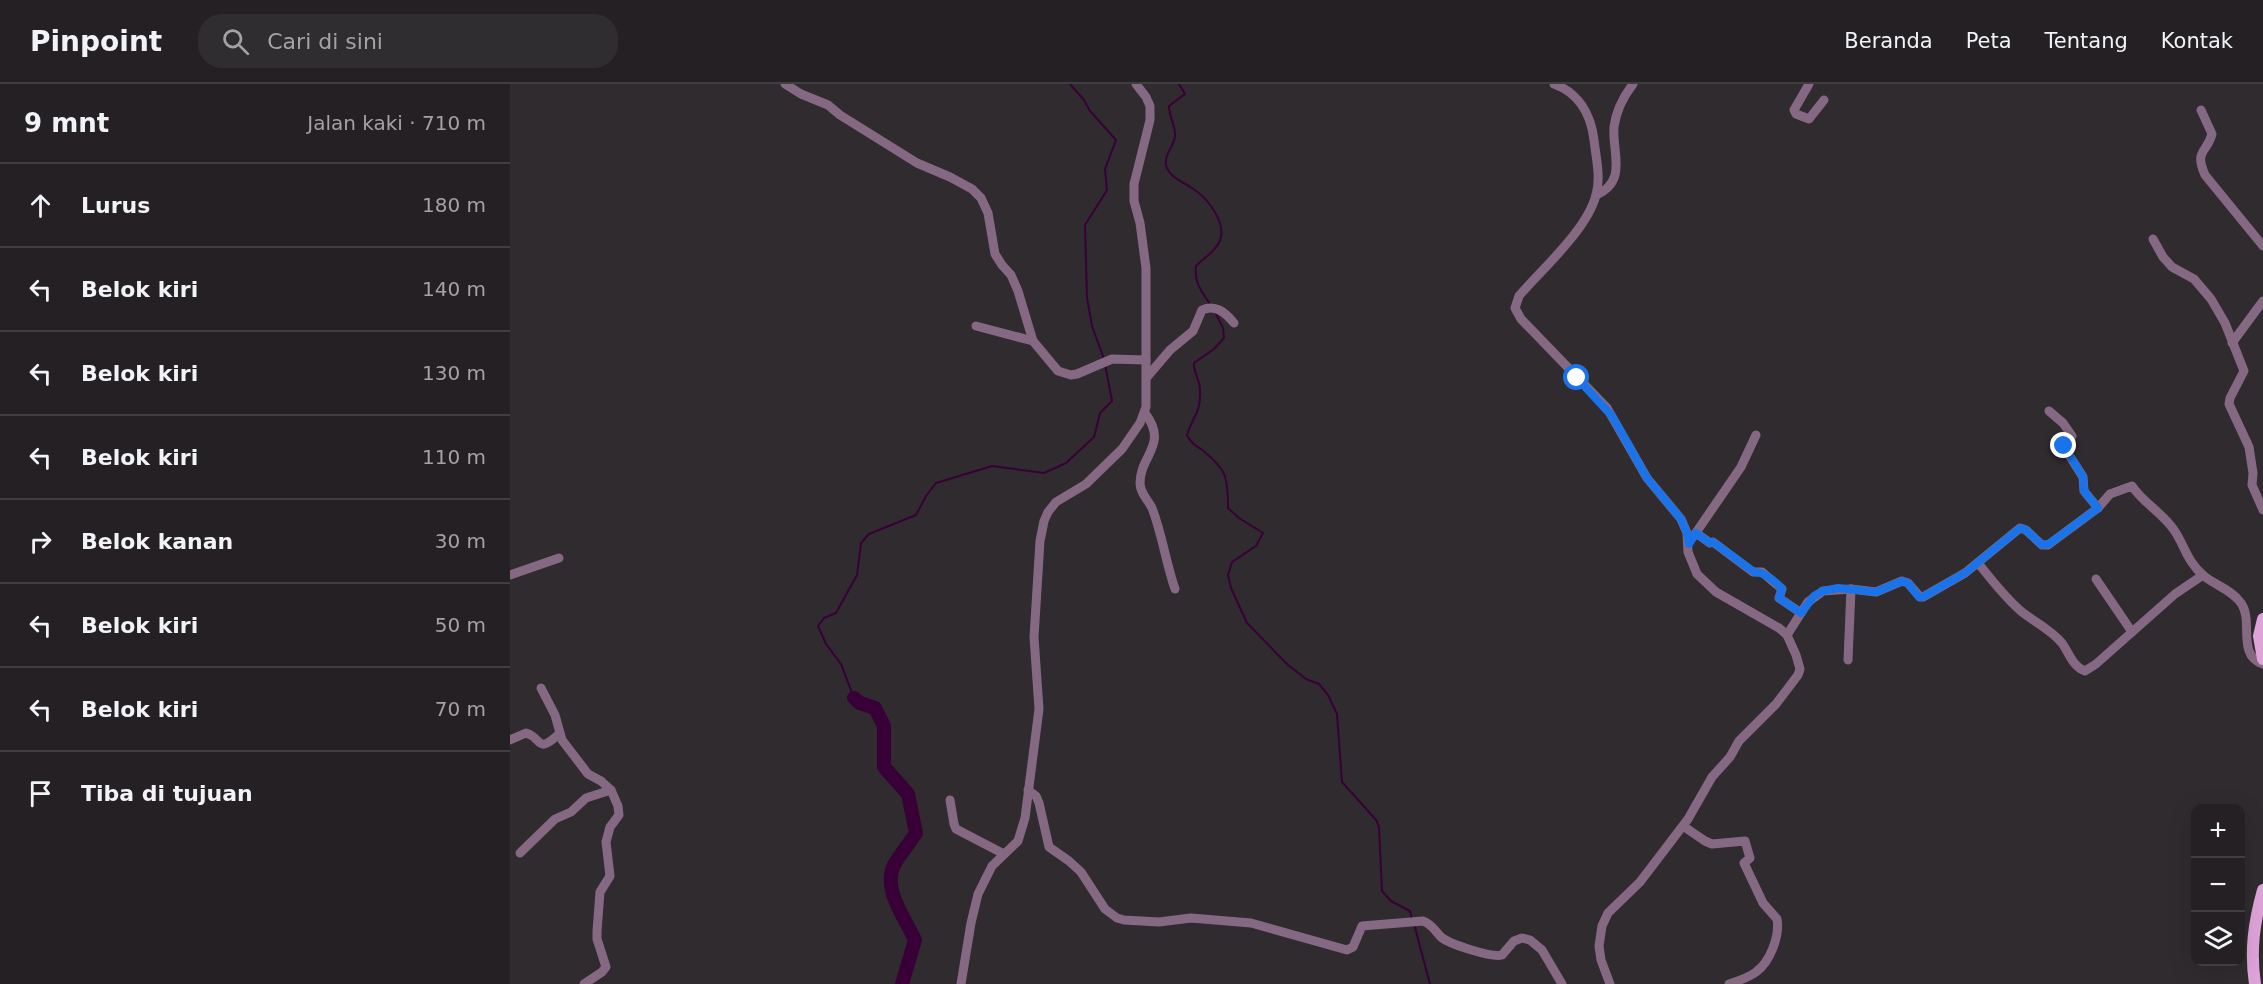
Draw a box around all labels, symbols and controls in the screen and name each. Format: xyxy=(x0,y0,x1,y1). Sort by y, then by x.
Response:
search box xyxy=(198,14,618,68)
text: Pinpoint xyxy=(30,25,162,58)
icon: search xyxy=(219,25,252,58)
text: Cari di sini xyxy=(267,29,383,54)
text: Beranda xyxy=(1844,29,1933,53)
text: Peta xyxy=(1966,29,2012,53)
text: Tentang xyxy=(2045,29,2128,53)
text: Kontak xyxy=(2161,29,2233,53)
text: 9 mnt xyxy=(24,108,109,138)
text: Jalan kaki · 710 m xyxy=(307,111,486,135)
icon: ahead xyxy=(24,189,57,222)
text: Lurus xyxy=(81,193,150,218)
text: 180 m xyxy=(422,193,486,217)
icon: left xyxy=(24,273,57,306)
text: Belok kiri xyxy=(81,277,198,302)
text: 140 m xyxy=(422,277,486,301)
icon: left xyxy=(24,357,57,390)
text: Belok kiri xyxy=(81,361,198,386)
text: 130 m xyxy=(422,361,486,385)
route start xyxy=(1563,364,1589,390)
route end xyxy=(2050,432,2076,458)
icon: left xyxy=(24,441,57,474)
text: Belok kiri xyxy=(81,445,198,470)
text: 110 m xyxy=(422,445,486,469)
icon: right xyxy=(24,525,57,558)
text: Belok kanan xyxy=(81,529,233,554)
text: 30 m xyxy=(435,529,486,553)
icon: left xyxy=(24,609,57,642)
text: Belok kiri xyxy=(81,613,198,638)
text: 50 m xyxy=(435,613,486,637)
icon: left xyxy=(24,693,57,726)
text: Belok kiri xyxy=(81,697,198,722)
text: 70 m xyxy=(435,697,486,721)
icon: arrive xyxy=(24,777,57,810)
text: Tiba di tujuan xyxy=(81,781,253,806)
map controls xyxy=(2191,804,2245,966)
button: + xyxy=(2191,804,2245,858)
button: − xyxy=(2191,858,2245,912)
button: layers xyxy=(2191,912,2245,966)

